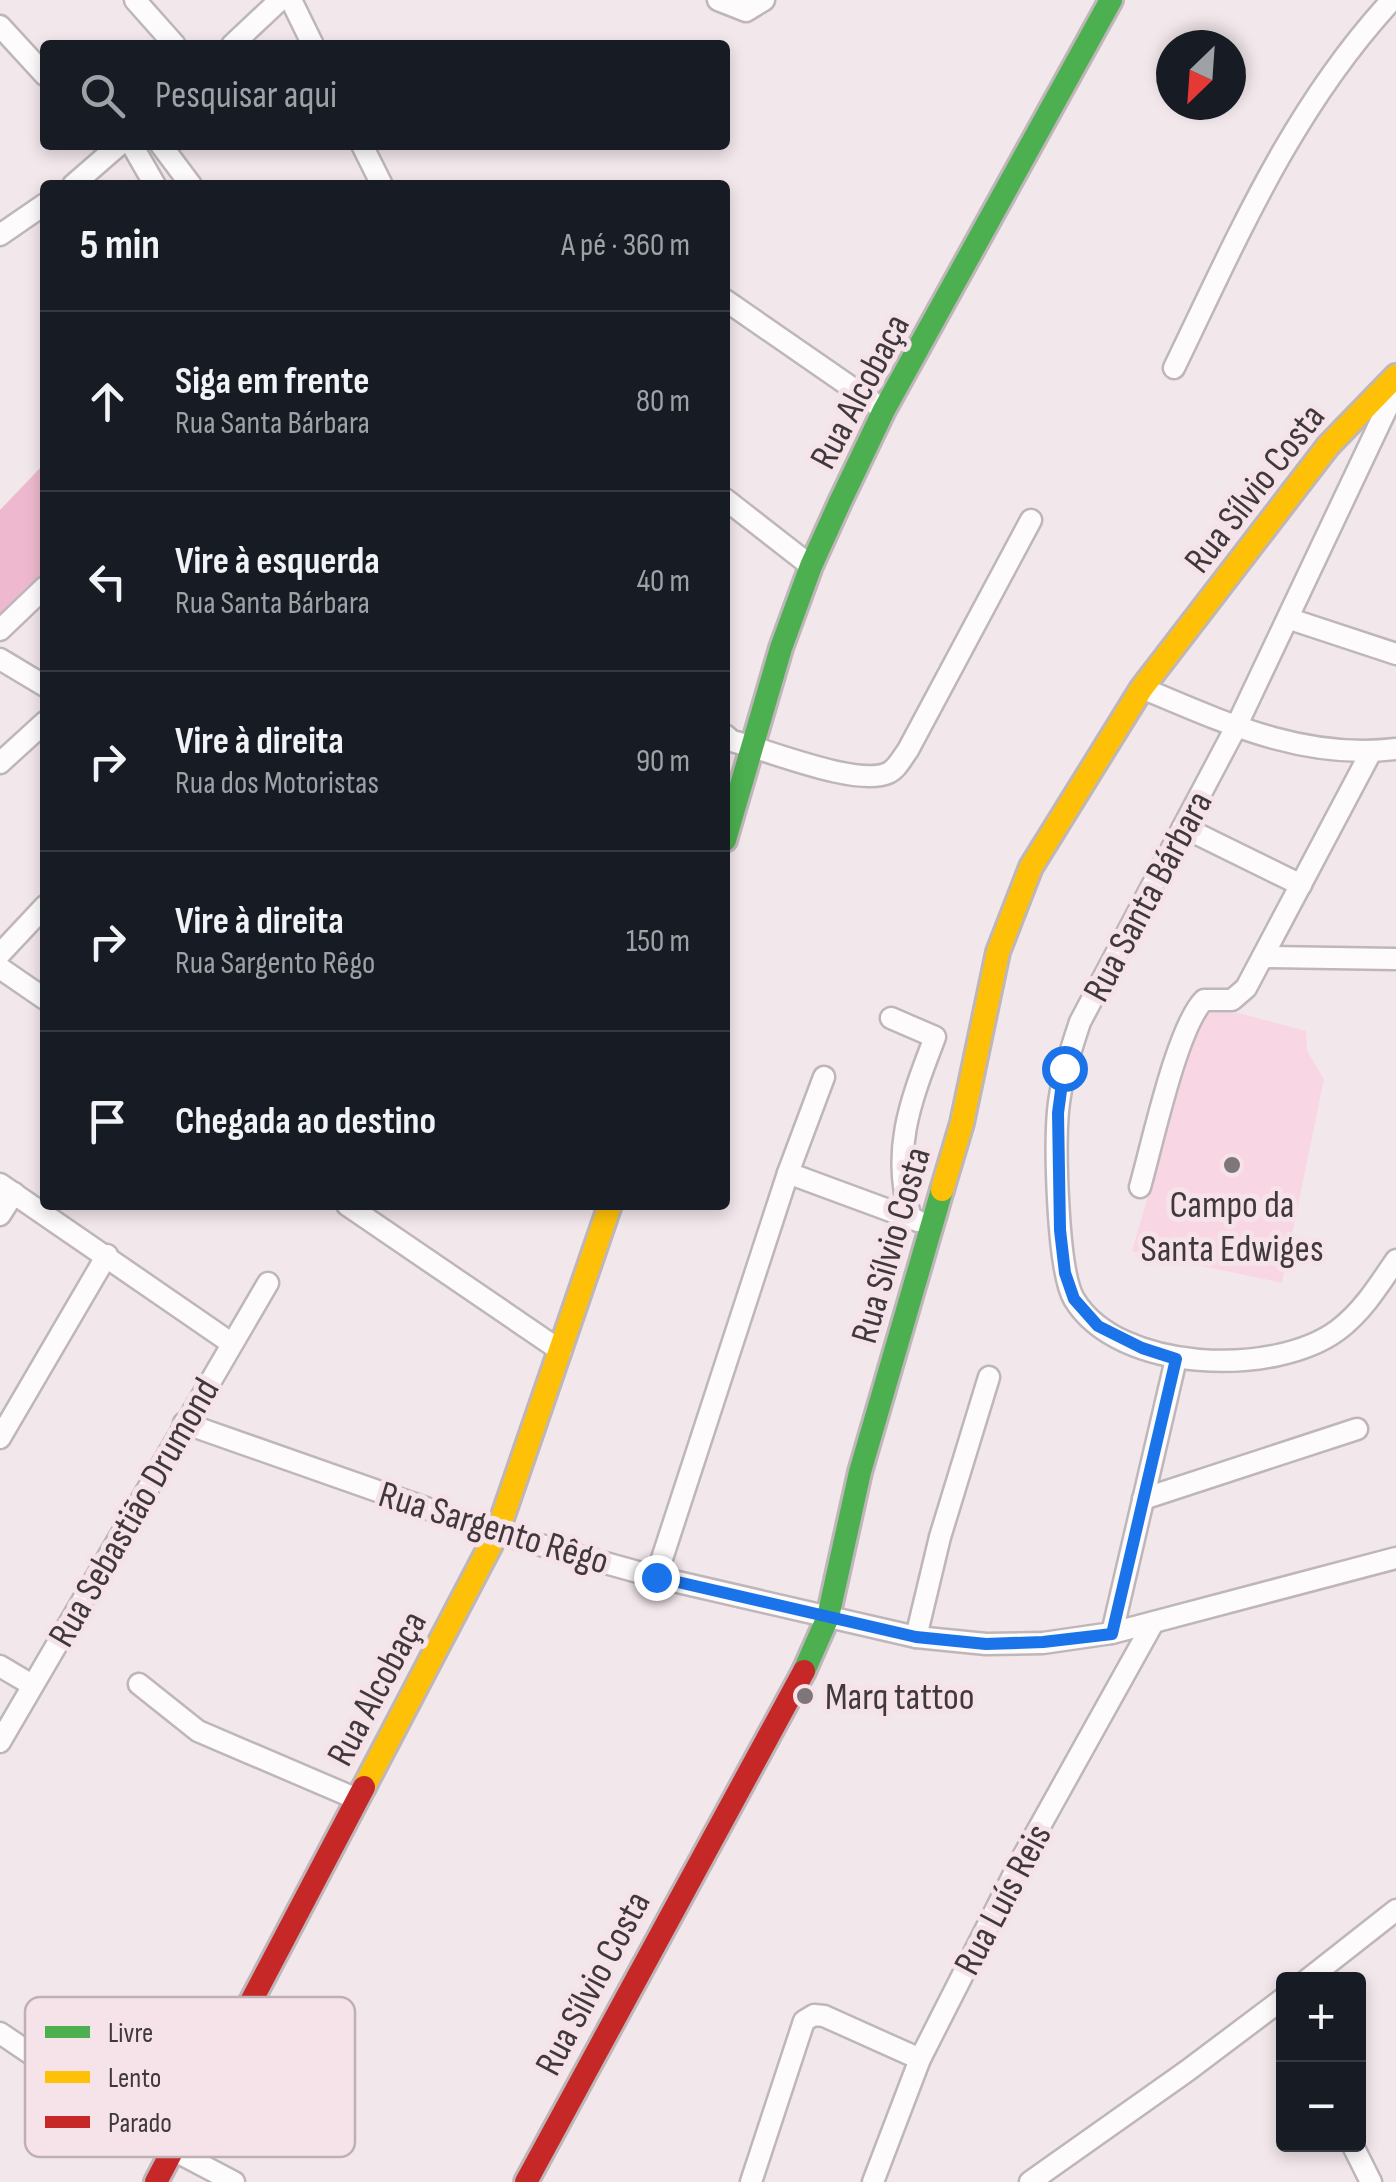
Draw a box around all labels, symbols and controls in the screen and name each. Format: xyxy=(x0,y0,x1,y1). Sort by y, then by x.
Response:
north arrow xyxy=(1156,30,1246,120)
search box xyxy=(40,40,730,150)
icon: search xyxy=(75,68,130,123)
text: Pesquisar aqui xyxy=(155,73,337,118)
text: 5 min xyxy=(80,220,160,271)
text: A pé · 360 m xyxy=(561,226,690,265)
street label: Rua Alcobaça xyxy=(801,307,920,477)
text: Siga em frente xyxy=(175,359,369,404)
icon: ahead xyxy=(80,374,135,429)
text: 80 m xyxy=(636,382,690,421)
street label: Rua Sílvio Costa xyxy=(1175,396,1335,582)
text: Rua Santa Bárbara xyxy=(175,404,370,443)
text: Vire à esquerda xyxy=(175,539,380,584)
icon: left xyxy=(80,554,135,609)
text: 40 m xyxy=(637,562,690,601)
text: Rua Santa Bárbara xyxy=(175,584,370,623)
text: Vire à direita xyxy=(175,719,344,764)
icon: right xyxy=(80,734,135,789)
text: 90 m xyxy=(636,742,690,781)
text: Rua dos Motoristas xyxy=(175,764,379,803)
street label: Rua Santa Bárbara xyxy=(1074,784,1223,1009)
text: Vire à direita xyxy=(175,899,344,944)
icon: right xyxy=(80,914,135,969)
text: 150 m xyxy=(626,922,690,961)
text: Rua Sargento Rêgo xyxy=(175,944,375,983)
route start xyxy=(1042,1046,1088,1092)
icon: arrive xyxy=(80,1094,135,1149)
text: Chegada ao destino xyxy=(175,1099,436,1144)
street label: Rua Sílvio Costa xyxy=(842,1142,941,1349)
marker: Campo da Santa Edwiges xyxy=(1221,1154,1243,1176)
place label: Campo da Santa Edwiges xyxy=(1140,1183,1324,1272)
street label: Rua Sebastião Drumond xyxy=(39,1371,229,1655)
street label: Rua Sargento Rêgo xyxy=(373,1472,614,1585)
route end xyxy=(634,1555,680,1601)
street label: Rua Alcobaça xyxy=(318,1604,437,1774)
place label: Marq tattoo xyxy=(825,1675,975,1720)
marker: Marq tattoo xyxy=(794,1685,816,1707)
street label: Rua Luís Reis xyxy=(945,1817,1062,1983)
street label: Rua Sílvio Costa xyxy=(526,1884,661,2083)
map controls xyxy=(1276,1972,1366,2152)
button: + xyxy=(1276,1972,1366,2062)
legend xyxy=(25,1997,355,2157)
text: Livre xyxy=(108,2017,153,2050)
text: Lento xyxy=(108,2062,161,2095)
button: − xyxy=(1276,2062,1366,2152)
text: Parado xyxy=(108,2107,172,2140)

